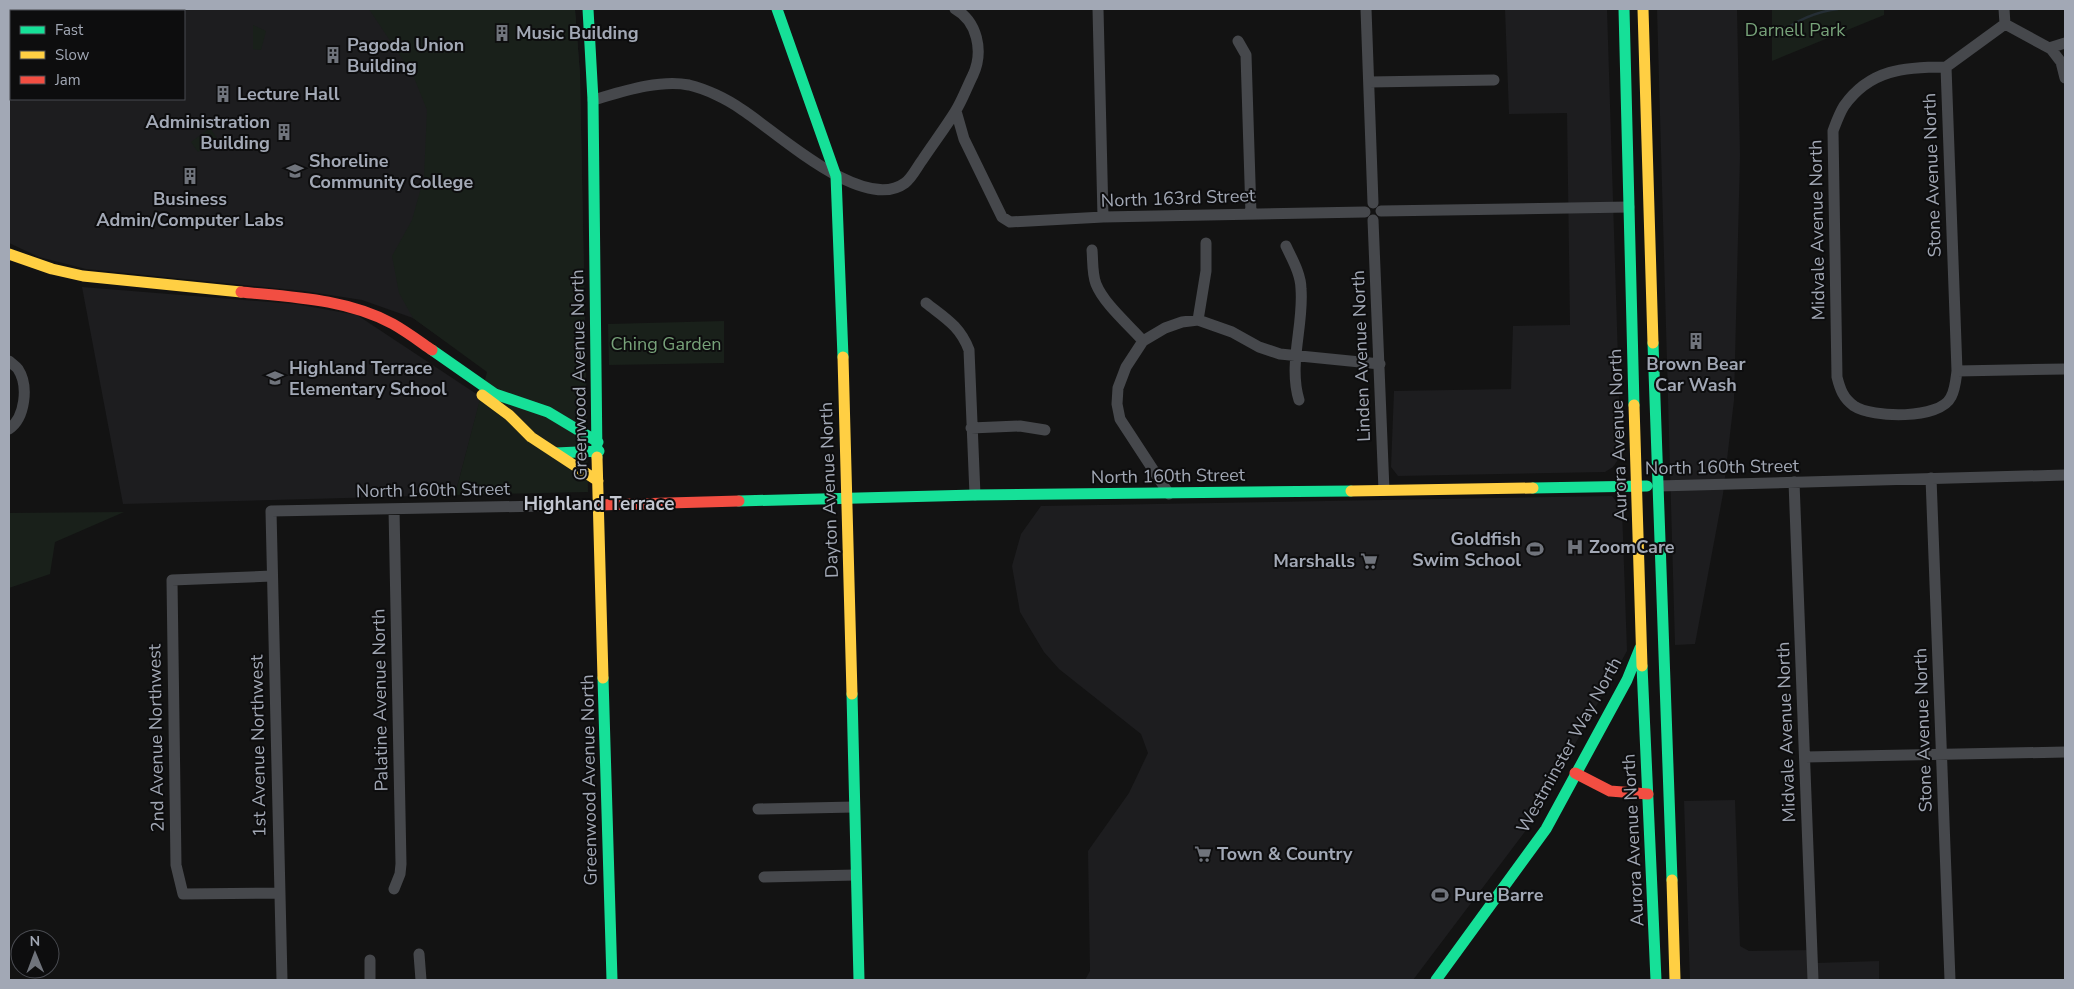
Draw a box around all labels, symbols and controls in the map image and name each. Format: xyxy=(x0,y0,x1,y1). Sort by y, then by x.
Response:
legend xyxy=(10,10,185,100)
park label: Darnell Park xyxy=(1745,18,1846,42)
text: Fast xyxy=(55,20,84,40)
place label: Music Building xyxy=(516,21,639,45)
building icon: Music Building xyxy=(492,23,512,43)
place label: Pagoda Union Building xyxy=(347,33,464,78)
text: Slow xyxy=(55,45,90,65)
building icon: Pagoda Union Building xyxy=(323,45,343,65)
text: Jam xyxy=(54,70,81,90)
place label: Lecture Hall xyxy=(237,82,340,106)
building icon: Lecture Hall xyxy=(213,84,233,104)
street label: Stone Avenue North xyxy=(1917,92,1947,258)
place label: Administration Building xyxy=(146,110,270,155)
building icon: Administration Building xyxy=(274,122,294,142)
street label: Midvale Avenue North xyxy=(1803,139,1831,321)
place label: Shoreline Community College xyxy=(309,149,473,194)
school or university icon: Shoreline Community College xyxy=(285,161,305,181)
building icon: Business Admin/Computer Labs xyxy=(180,166,200,186)
street label: North 163rd Street xyxy=(1100,183,1256,213)
place label: Business Admin/Computer Labs xyxy=(96,187,284,232)
street label: Greenwood Avenue North xyxy=(565,269,593,481)
street label: Linden Avenue North xyxy=(1346,270,1376,442)
building icon: Brown Bear Car Wash xyxy=(1686,331,1706,351)
park label: Ching Garden xyxy=(610,332,722,356)
street label: Aurora Avenue North xyxy=(1603,348,1633,522)
place label: Brown Bear Car Wash xyxy=(1646,352,1746,397)
place label: Highland Terrace Elementary School xyxy=(289,356,447,401)
school or university icon: Highland Terrace Elementary School xyxy=(265,368,285,388)
street label: Dayton Avenue North xyxy=(814,402,844,578)
street label: North 160th Street xyxy=(1645,454,1800,480)
street label: North 160th Street xyxy=(1091,463,1246,489)
street label: North 160th Street xyxy=(356,477,511,503)
district label: Highland Terrace xyxy=(523,491,675,517)
place label: Goldfish Swim School xyxy=(1412,527,1521,572)
place label: ZoomCare xyxy=(1589,535,1675,559)
hospital icon: ZoomCare xyxy=(1565,537,1585,557)
sports icon: Goldfish Swim School xyxy=(1525,539,1545,559)
place label: Marshalls xyxy=(1273,549,1355,573)
supermarket icon: Marshalls xyxy=(1359,551,1379,571)
street label: Palatine Avenue North xyxy=(366,608,394,792)
street label: Midvale Avenue North xyxy=(1771,641,1801,823)
street label: 2nd Avenue Northwest xyxy=(142,643,170,832)
street label: Stone Avenue North xyxy=(1908,647,1938,813)
street label: Westminster Way North xyxy=(1511,653,1627,837)
street label: 1st Avenue Northwest xyxy=(244,654,272,837)
street label: Greenwood Avenue North xyxy=(575,674,603,886)
street label: Aurora Avenue North xyxy=(1616,753,1650,927)
place label: Town & Country xyxy=(1217,842,1353,866)
supermarket icon: Town & Country xyxy=(1193,844,1213,864)
place label: Pure Barre xyxy=(1454,883,1544,907)
sports icon: Pure Barre xyxy=(1430,885,1450,905)
north arrow xyxy=(10,929,60,979)
text: N xyxy=(29,932,40,951)

